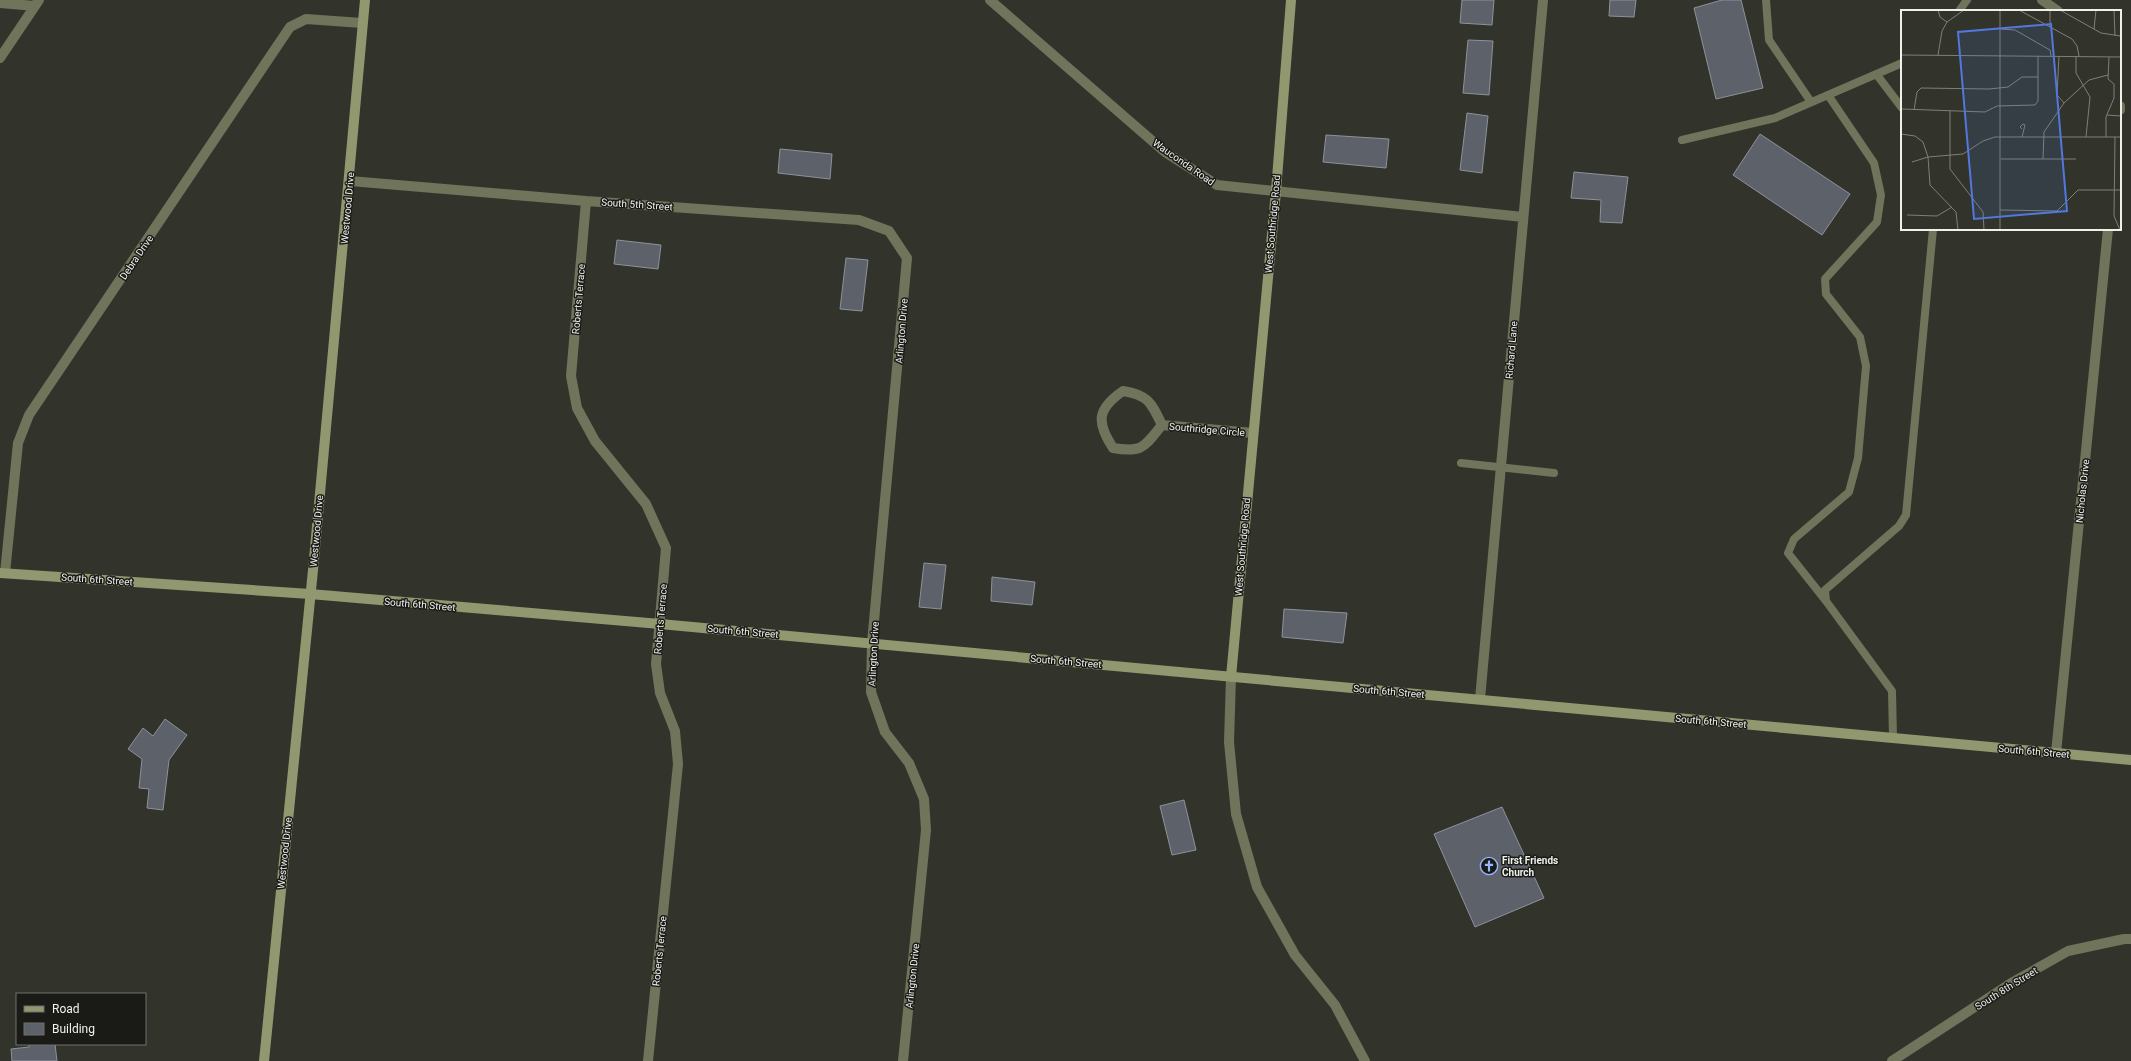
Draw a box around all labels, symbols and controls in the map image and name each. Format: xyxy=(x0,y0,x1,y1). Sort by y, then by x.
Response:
inset map xyxy=(1901,10,2121,230)
street label: Wauconda Road xyxy=(1151,137,1217,188)
street label: Westwood Drive xyxy=(339,172,356,244)
street label: West Southridge Road xyxy=(1263,174,1282,274)
street label: South 5th Street xyxy=(601,197,673,212)
street label: Debra Drive xyxy=(118,233,155,282)
street label: Roberts Terrace xyxy=(570,263,587,335)
street label: Arlington Drive xyxy=(893,298,910,364)
street label: Richard Lane xyxy=(1503,321,1519,379)
street label: Southridge Circle xyxy=(1169,421,1245,438)
street label: Nicholas Drive xyxy=(2074,459,2091,523)
street label: Westwood Drive xyxy=(308,495,325,567)
street label: West Southridge Road xyxy=(1233,497,1252,597)
street label: South 6th Street xyxy=(61,572,133,587)
street label: Roberts Terrace xyxy=(652,583,669,655)
street label: South 6th Street xyxy=(384,596,456,613)
street label: Arlington Drive xyxy=(866,621,881,687)
street label: South 6th Street xyxy=(707,623,779,640)
street label: South 6th Street xyxy=(1030,653,1102,670)
street label: South 6th Street xyxy=(1353,683,1425,700)
street label: South 6th Street xyxy=(1675,713,1747,730)
street label: South 6th Street xyxy=(1998,743,2070,760)
street label: Westwood Drive xyxy=(275,817,294,889)
place label: First Friends Church xyxy=(1502,855,1558,878)
church icon: First Friends Church xyxy=(1479,856,1499,876)
street label: Roberts Terrace xyxy=(650,915,669,987)
street label: Arlington Drive xyxy=(904,943,921,1009)
street label: South 8th Street xyxy=(1973,965,2040,1012)
legend xyxy=(16,993,146,1045)
text: Road xyxy=(52,1002,80,1016)
text: Building xyxy=(52,1022,95,1036)

